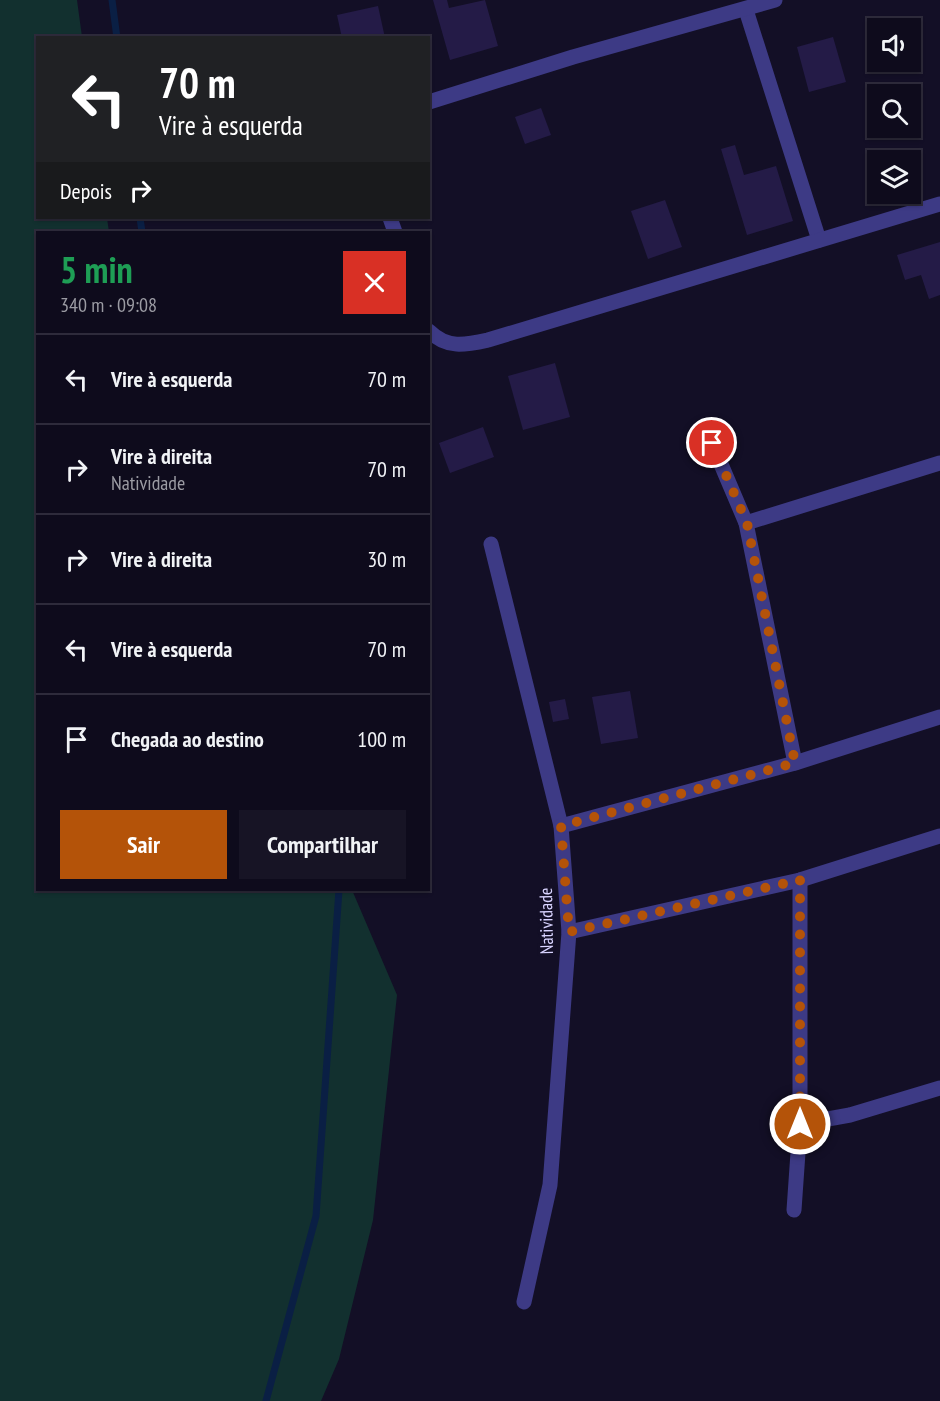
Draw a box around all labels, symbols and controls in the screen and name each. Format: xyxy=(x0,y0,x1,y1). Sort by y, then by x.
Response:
map controls xyxy=(867,18,921,204)
button: sound xyxy=(867,18,921,72)
text: 70 m xyxy=(159,55,236,110)
icon: left xyxy=(60,60,138,138)
button: search xyxy=(867,84,921,138)
text: Vire à esquerda xyxy=(159,108,303,142)
button: layers xyxy=(867,150,921,204)
icon: right xyxy=(124,174,157,207)
text: Depois xyxy=(60,177,112,205)
text: 5 min xyxy=(60,246,133,293)
button: close xyxy=(343,251,406,314)
text: 340 m · 09:08 xyxy=(60,292,157,318)
icon: left xyxy=(60,363,93,396)
text: Vire à esquerda xyxy=(111,365,232,393)
text: 70 m xyxy=(367,365,406,393)
pin xyxy=(686,417,737,468)
icon: arrive xyxy=(695,426,728,459)
text: Vire à direita xyxy=(111,442,212,470)
icon: right xyxy=(60,453,93,486)
text: 70 m xyxy=(367,455,406,483)
text: Natividade xyxy=(111,470,185,496)
icon: right xyxy=(60,543,93,576)
text: Vire à direita xyxy=(111,545,212,573)
text: 30 m xyxy=(367,545,406,573)
icon: left xyxy=(60,633,93,666)
text: Vire à esquerda xyxy=(111,635,232,663)
text: 70 m xyxy=(367,635,406,663)
icon: arrive xyxy=(60,723,93,756)
text: Chegada ao destino xyxy=(111,725,264,753)
text: 100 m xyxy=(357,725,406,753)
button: Sair xyxy=(60,810,227,879)
button: Compartilhar xyxy=(239,810,406,879)
street label: Natividade xyxy=(534,887,558,955)
position arrow xyxy=(768,1092,832,1156)

